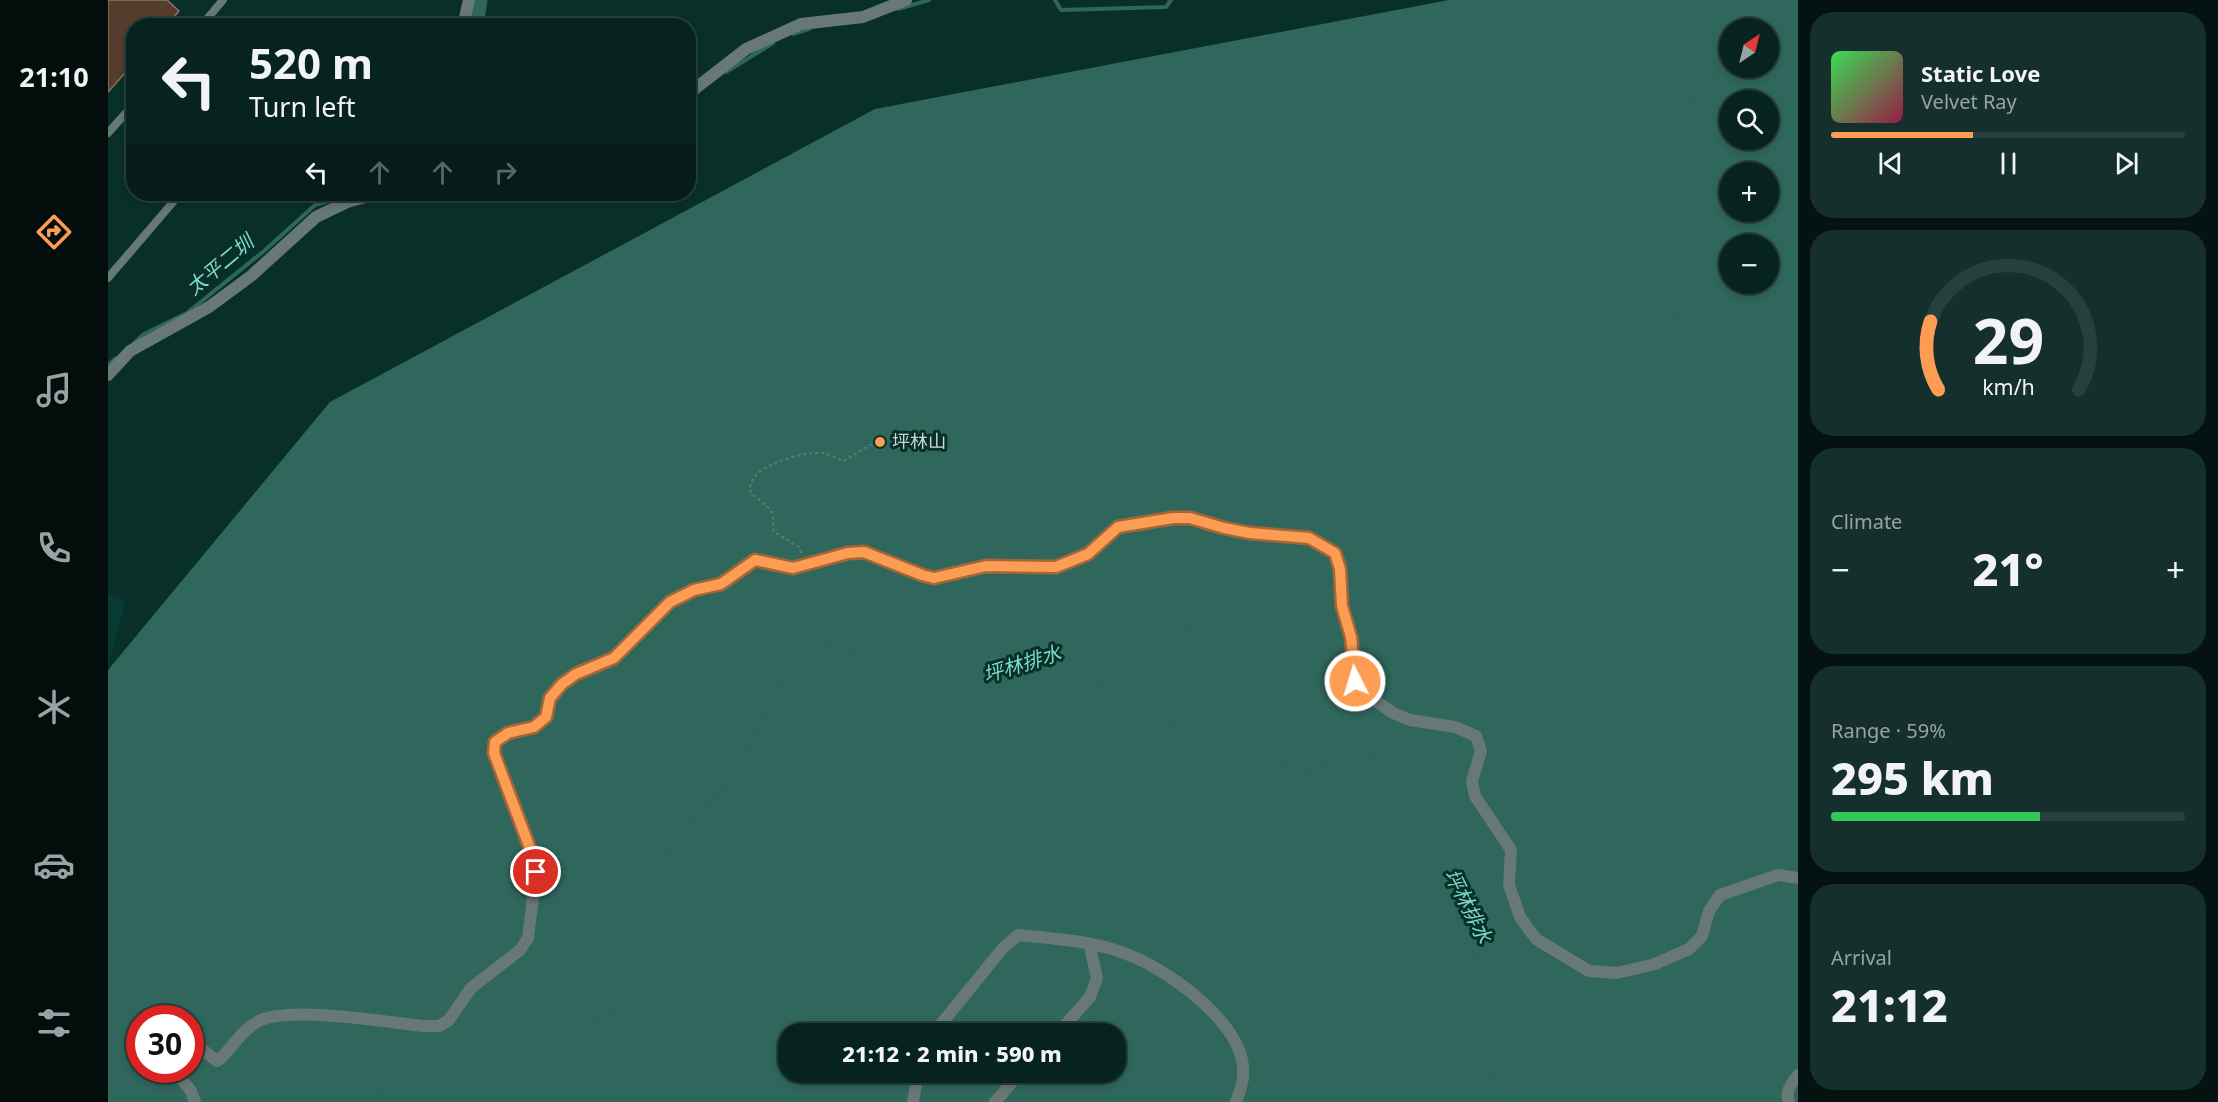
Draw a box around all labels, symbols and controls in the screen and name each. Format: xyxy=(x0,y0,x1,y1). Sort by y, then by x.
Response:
north arrow xyxy=(1719,18,1779,78)
map controls xyxy=(1719,18,1779,294)
text: 520 m xyxy=(249,34,373,91)
icon: left xyxy=(150,42,228,120)
text: 21:10 xyxy=(19,58,89,95)
text: Static Love xyxy=(1921,58,2040,88)
text: Turn left xyxy=(249,88,355,125)
text: Velvet Ray xyxy=(1921,88,2017,115)
button: search xyxy=(1719,90,1779,150)
icon: previous xyxy=(1874,147,1907,180)
icon: pause xyxy=(1992,147,2025,180)
icon: next xyxy=(2110,147,2143,180)
icon: left xyxy=(300,156,333,189)
icon: ahead xyxy=(363,156,396,189)
icon: ahead xyxy=(426,156,459,189)
icon: right xyxy=(489,156,522,189)
button: + xyxy=(1719,162,1779,222)
icon: directions xyxy=(33,211,75,253)
water label: 太平二圳 xyxy=(180,227,261,301)
button: − xyxy=(1719,234,1779,294)
text: 29 xyxy=(1972,297,2044,382)
icon: music xyxy=(33,369,75,411)
text: km/h xyxy=(1982,372,2034,401)
place label: 坪林山 xyxy=(892,429,946,453)
marker: 坪林山 xyxy=(873,435,887,449)
text: Climate xyxy=(1831,508,1902,535)
icon: phone xyxy=(33,527,75,569)
text: 21° xyxy=(1972,538,2044,599)
text: − xyxy=(1831,547,1850,592)
text: + xyxy=(2166,547,2185,592)
water label: 坪林排水 xyxy=(980,639,1065,688)
position arrow xyxy=(1323,649,1387,713)
icon: climate xyxy=(33,686,75,728)
text: Range · 59% xyxy=(1831,717,1946,744)
text: 295 km xyxy=(1831,747,1994,808)
icon: car xyxy=(33,844,75,886)
pin xyxy=(510,846,561,897)
icon: arrive xyxy=(519,855,552,888)
water label: 坪林排水 xyxy=(1438,864,1499,948)
text: Arrival xyxy=(1831,944,1892,971)
text: 21:12 xyxy=(1831,974,1948,1035)
icon: filters xyxy=(33,1002,75,1044)
speed limit sign: 30 xyxy=(126,1005,204,1083)
text: 21:12 · 2 min · 590 m xyxy=(842,1038,1062,1068)

